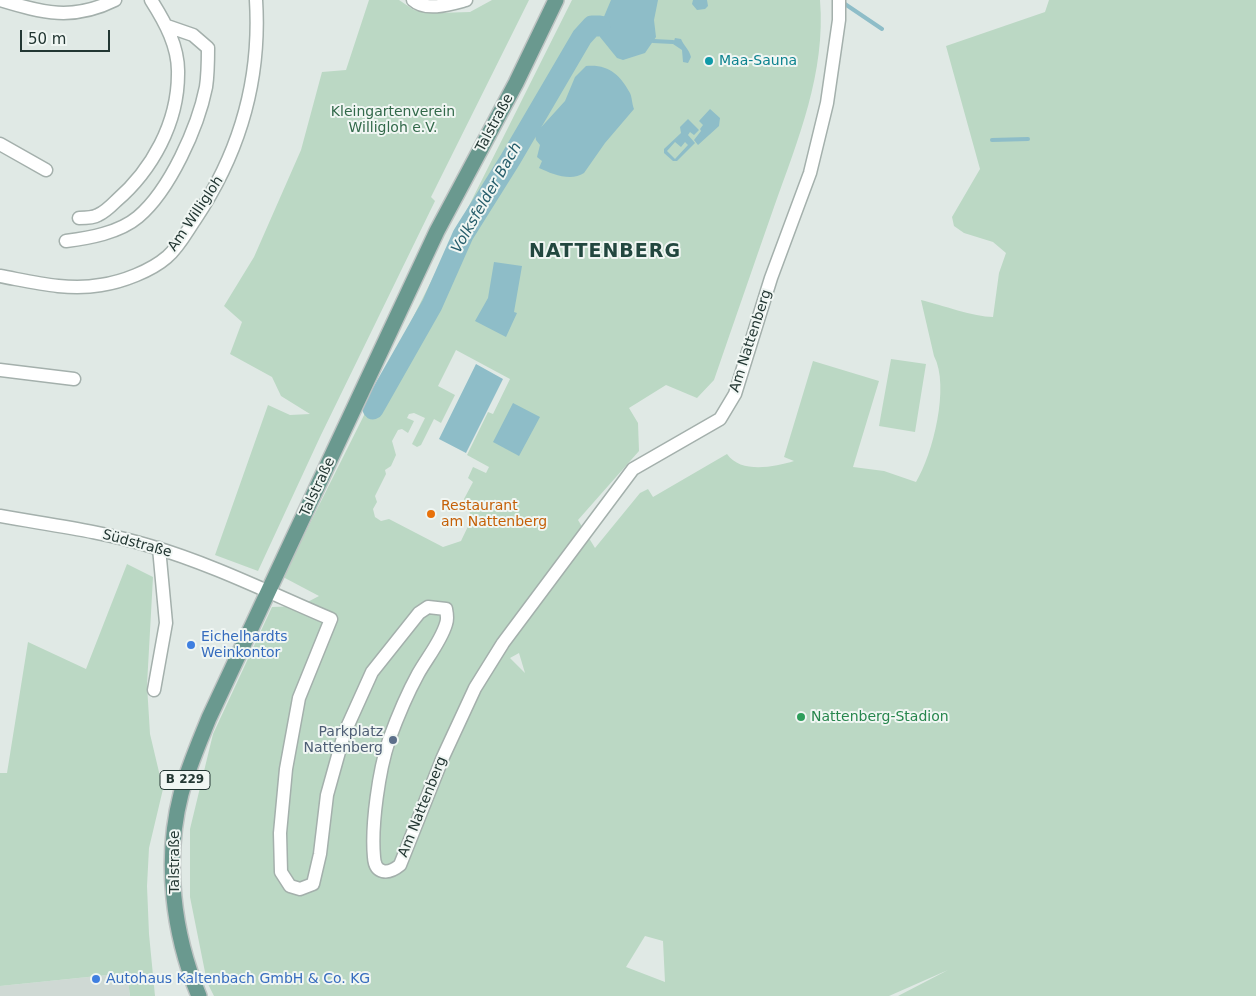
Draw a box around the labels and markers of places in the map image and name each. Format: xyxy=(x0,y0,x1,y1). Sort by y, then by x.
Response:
place label: Maa-Sauna xyxy=(719,53,797,69)
marker: Maa-Sauna xyxy=(703,55,715,67)
place label: Restaurant am Nattenberg xyxy=(441,498,547,530)
marker: Restaurant am Nattenberg xyxy=(425,508,437,520)
place label: Eichelhardts Weinkontor xyxy=(201,629,287,662)
marker: Eichelhardts Weinkontor xyxy=(185,639,197,651)
place label: Nattenberg-Stadion xyxy=(811,709,949,725)
marker: Nattenberg-Stadion xyxy=(795,711,807,723)
place label: Parkplatz Nattenberg xyxy=(304,724,383,756)
marker: Parkplatz Nattenberg xyxy=(387,734,399,746)
place label: Autohaus Kaltenbach GmbH & Co. KG xyxy=(106,971,370,987)
marker: Autohaus Kaltenbach GmbH & Co. KG xyxy=(90,973,102,985)

